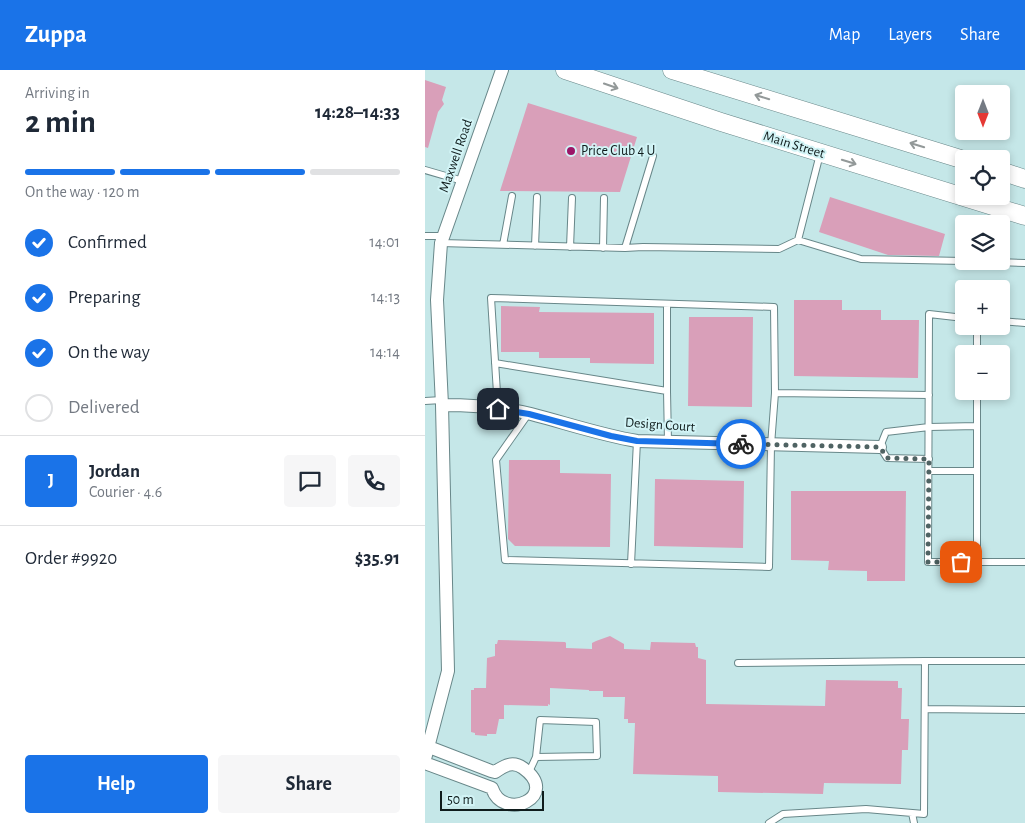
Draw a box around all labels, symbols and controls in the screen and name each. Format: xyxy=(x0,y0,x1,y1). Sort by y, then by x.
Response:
text: Zuppa xyxy=(25,23,87,47)
text: Map xyxy=(829,26,860,44)
text: Layers xyxy=(888,26,932,44)
text: Share xyxy=(960,26,1000,44)
one-way arrow xyxy=(603,81,619,91)
text: Arriving in xyxy=(25,85,90,101)
north arrow xyxy=(955,85,1010,140)
map controls xyxy=(955,85,1010,400)
one-way arrow xyxy=(754,92,770,102)
text: 14:28–14:33 xyxy=(315,103,400,122)
text: 2 min xyxy=(25,106,96,138)
street label: Maxwell Road xyxy=(437,118,475,194)
street label: Main Street xyxy=(762,129,827,161)
one-way arrow xyxy=(910,140,926,150)
place label: Price Club 4 U xyxy=(581,144,655,158)
marker: Price Club 4 U xyxy=(565,145,577,157)
button: locate xyxy=(955,150,1010,205)
one-way arrow xyxy=(841,157,857,167)
text: On the way · 120 m xyxy=(25,184,140,200)
button: layers xyxy=(955,215,1010,270)
icon: check xyxy=(25,229,53,257)
text: Confirmed xyxy=(68,233,147,252)
text: 14:01 xyxy=(369,234,400,250)
button: + xyxy=(955,280,1010,335)
icon: check xyxy=(25,284,53,312)
text: Preparing xyxy=(68,288,141,307)
text: 14:13 xyxy=(371,289,400,305)
icon: check xyxy=(25,339,53,367)
text: On the way xyxy=(68,343,150,362)
text: 14:14 xyxy=(370,344,400,360)
button: − xyxy=(955,345,1010,400)
pin xyxy=(477,388,519,430)
icon: home xyxy=(484,395,512,423)
text: Delivered xyxy=(68,398,140,417)
street label: Design Court xyxy=(624,416,696,434)
courier xyxy=(716,419,766,469)
icon: bike xyxy=(727,430,755,458)
button: chat xyxy=(284,455,336,507)
button: phone xyxy=(348,455,400,507)
text: Jordan xyxy=(89,462,140,481)
text: J xyxy=(48,471,54,490)
text: Courier · 4.6 xyxy=(89,484,162,500)
pin xyxy=(940,541,982,583)
icon: bag xyxy=(947,548,975,576)
text: Order #9920 xyxy=(25,549,117,568)
text: $35.91 xyxy=(355,549,400,568)
button: Help xyxy=(25,755,208,813)
button: Share xyxy=(218,755,400,813)
scale bar xyxy=(440,788,544,811)
text: 50 m xyxy=(447,793,474,807)

